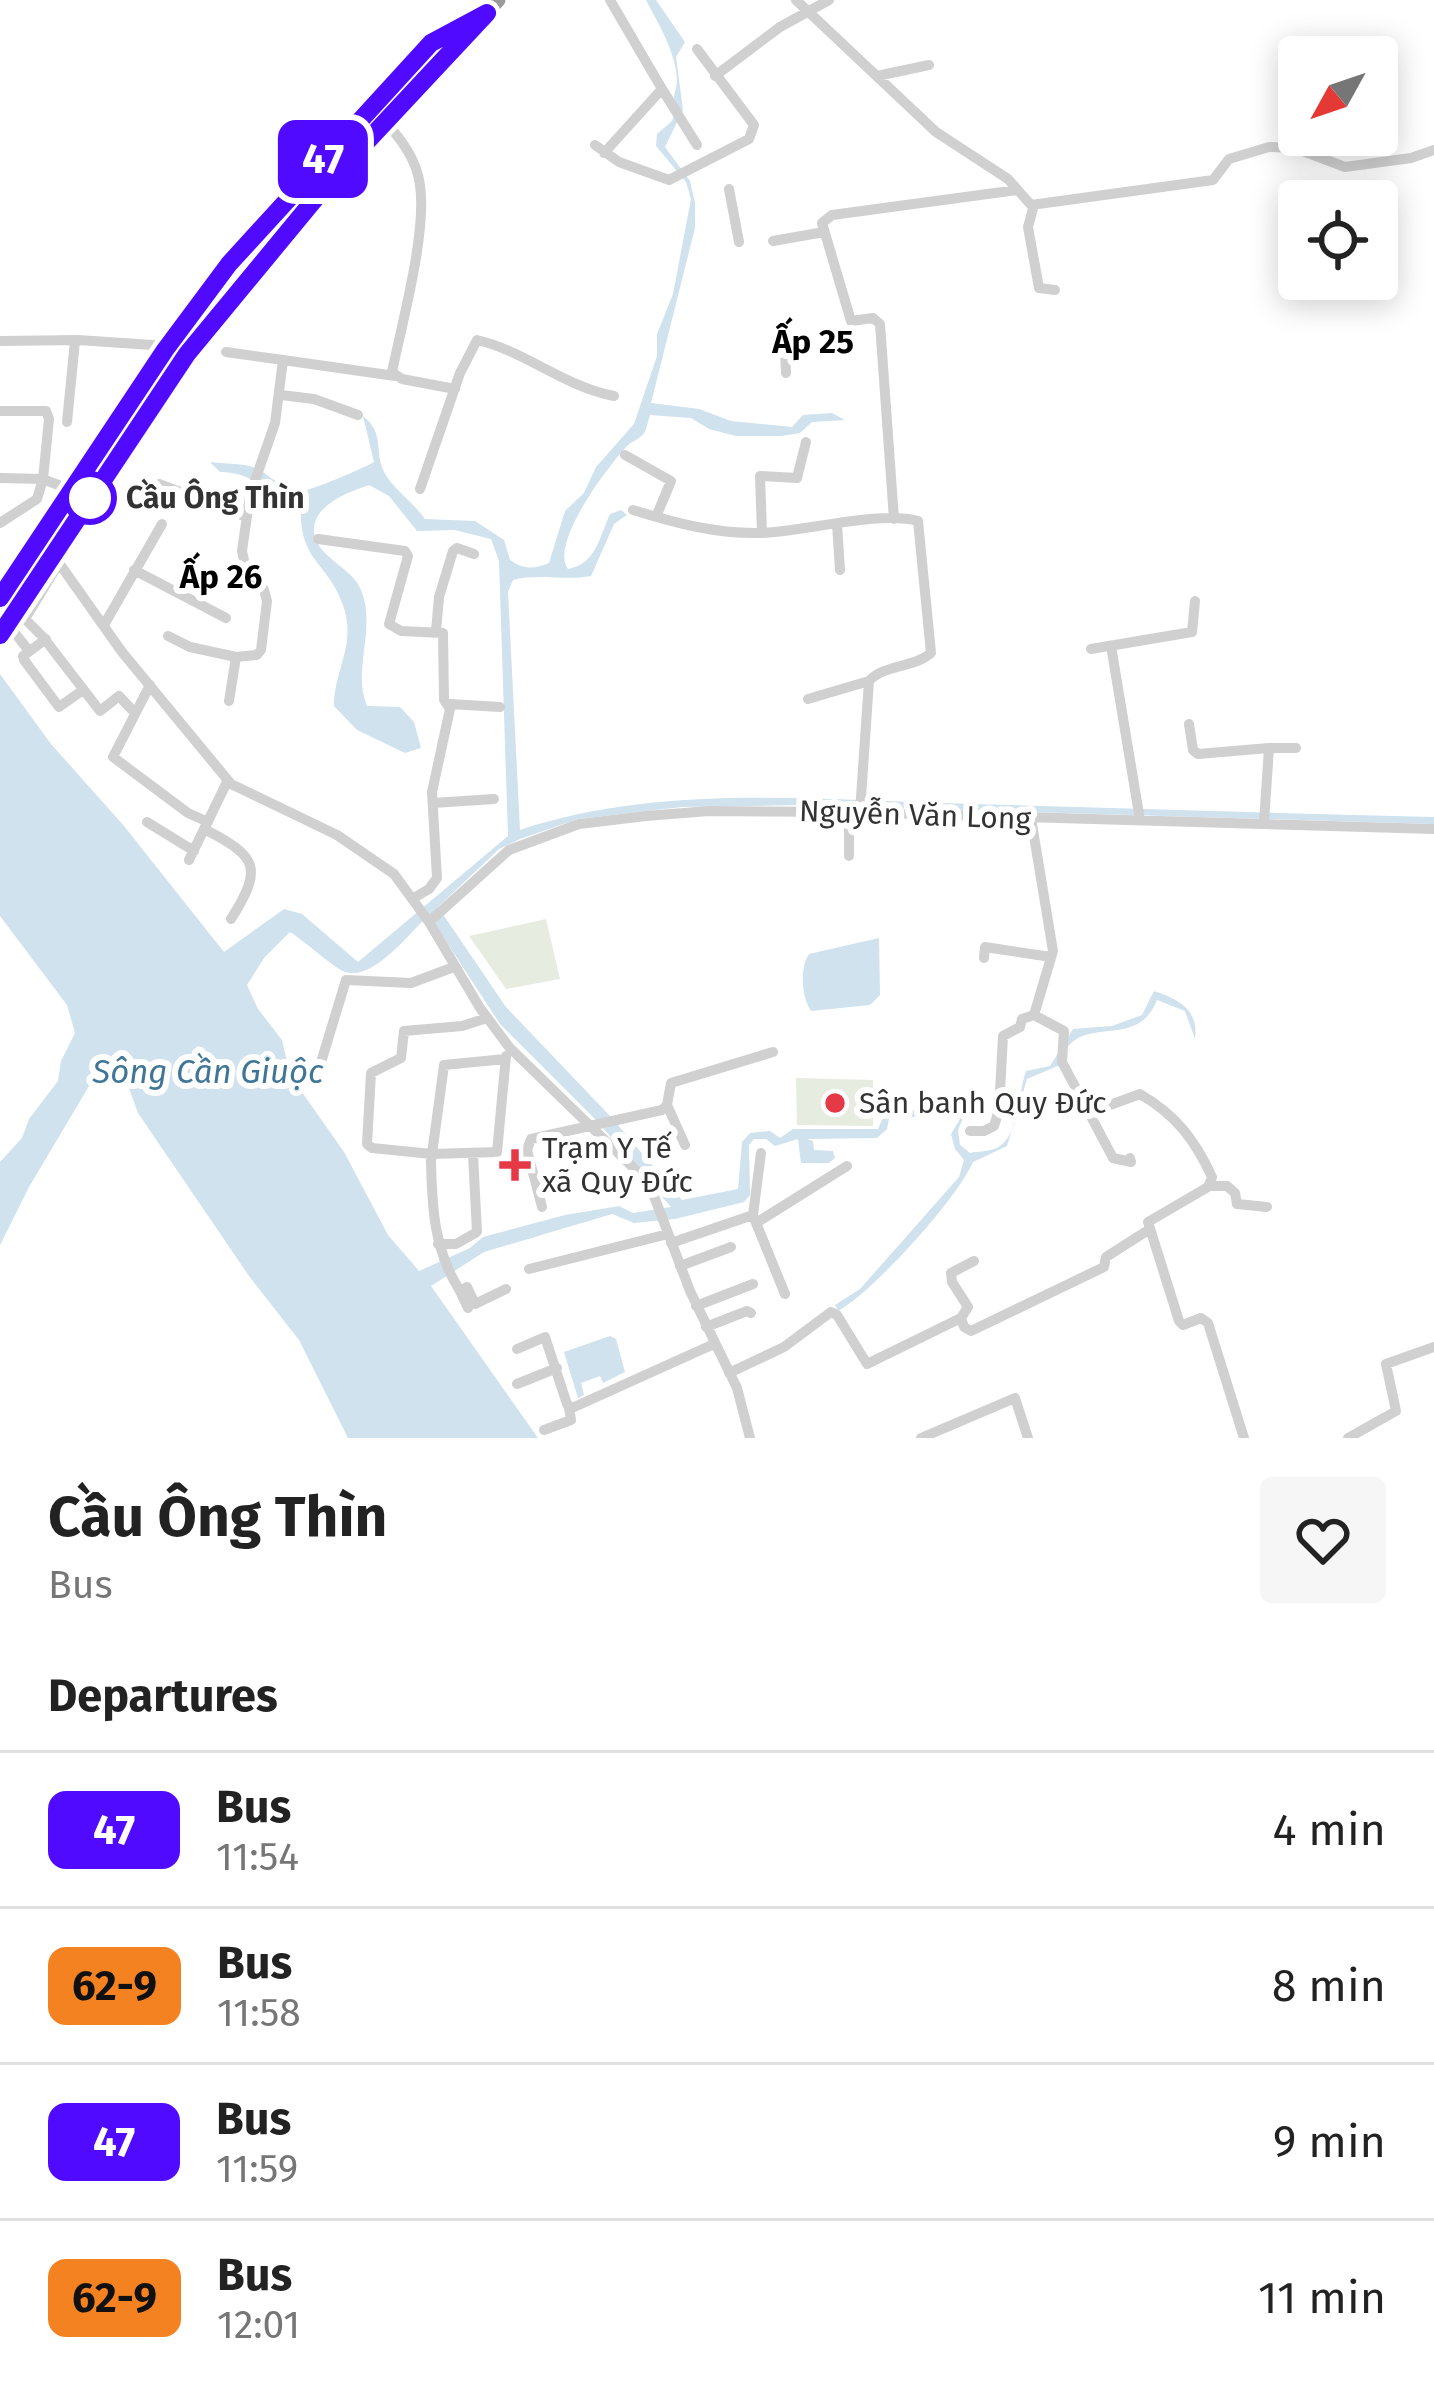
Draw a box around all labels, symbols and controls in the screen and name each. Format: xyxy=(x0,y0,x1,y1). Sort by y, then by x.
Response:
north arrow xyxy=(1278,36,1398,156)
map controls xyxy=(1278,36,1398,300)
line badge: 47 xyxy=(269,120,377,198)
text: 47 xyxy=(302,134,344,184)
button: locate xyxy=(1278,180,1398,300)
district label: Ấp 25 xyxy=(771,317,854,362)
marker: Cầu Ông Thìn xyxy=(65,473,115,523)
place label: Cầu Ông Thìn xyxy=(126,478,305,516)
district label: Ấp 26 xyxy=(179,552,262,597)
street label: Nguyễn Văn Long xyxy=(798,793,1032,837)
water label: Sông Cần Giuộc xyxy=(91,1052,324,1092)
place label: Sân banh Quy Đức xyxy=(859,1085,1107,1121)
marker: Sân banh Quy Đức xyxy=(822,1090,848,1116)
place label: Trạm Y Tế xã Quy Đức xyxy=(542,1130,693,1200)
marker: Trạm Y Tế xã Quy Đức xyxy=(499,1149,531,1181)
button: heart xyxy=(1260,1477,1386,1603)
text: Cầu Ông Thìn xyxy=(48,1483,387,1551)
text: Bus xyxy=(48,1562,113,1608)
text: Departures xyxy=(48,1669,278,1723)
text: Bus xyxy=(216,1780,291,1834)
text: 4 min xyxy=(1273,1803,1386,1857)
text: 47 xyxy=(93,1805,135,1855)
text: 11:54 xyxy=(216,1834,299,1880)
text: Bus xyxy=(217,1936,292,1990)
text: 8 min xyxy=(1272,1959,1386,2013)
text: 62-9 xyxy=(72,1961,157,2011)
text: 11:58 xyxy=(217,1990,301,2036)
text: Bus xyxy=(216,2092,291,2146)
text: 9 min xyxy=(1273,2115,1386,2169)
text: 47 xyxy=(93,2117,135,2167)
text: 11:59 xyxy=(216,2146,298,2192)
text: Bus xyxy=(217,2248,292,2302)
text: 11 min xyxy=(1258,2271,1386,2325)
text: 62-9 xyxy=(72,2273,157,2323)
text: 12:01 xyxy=(217,2302,300,2348)

